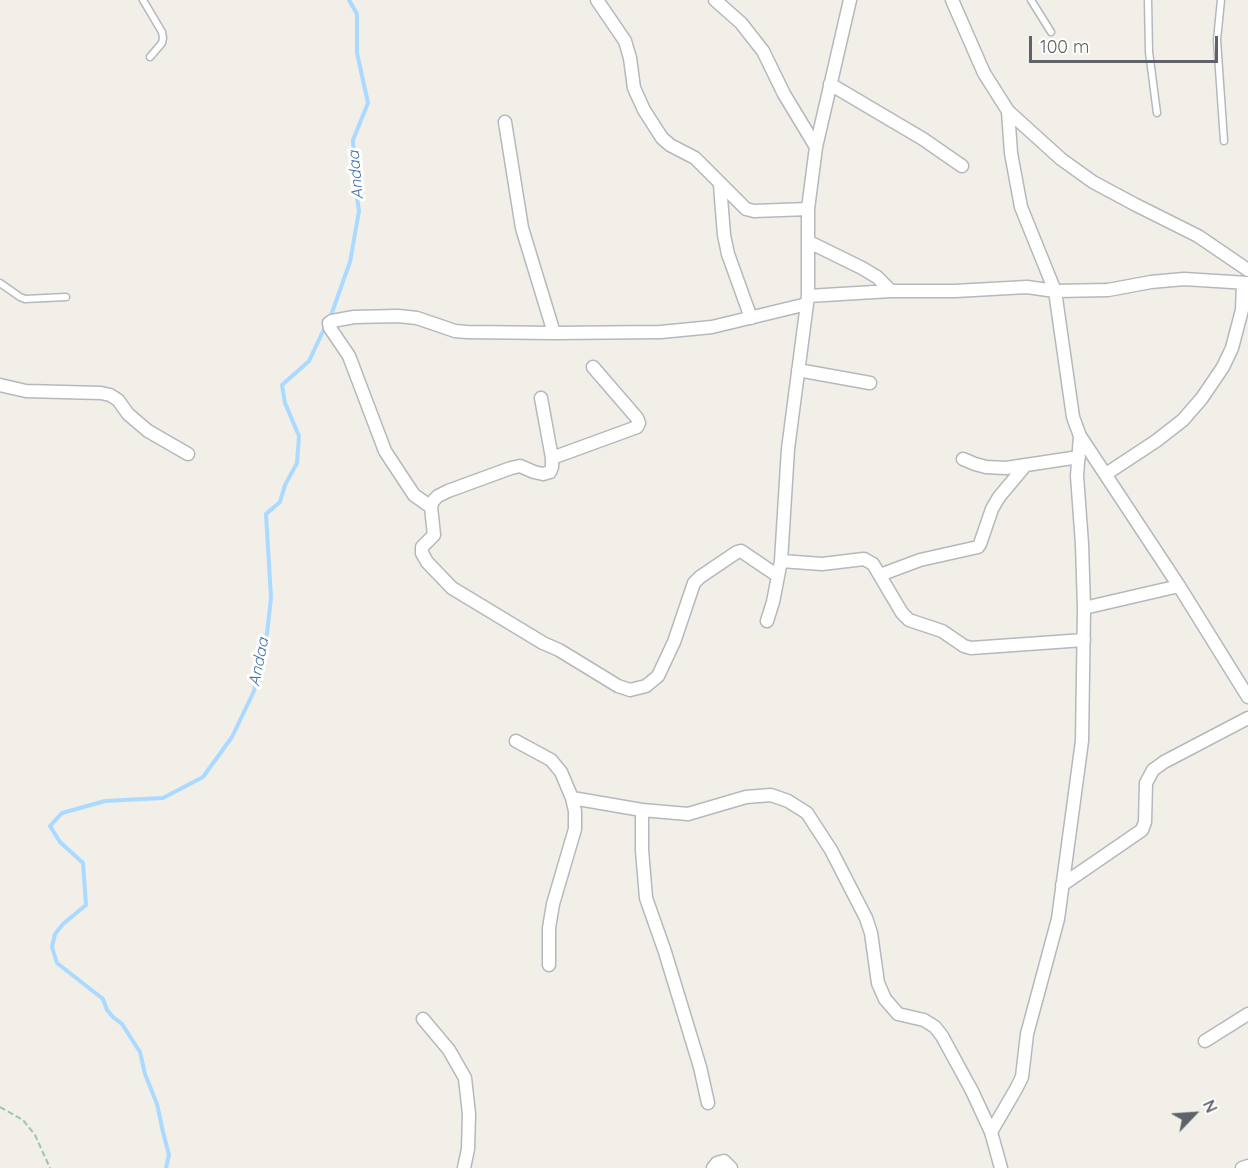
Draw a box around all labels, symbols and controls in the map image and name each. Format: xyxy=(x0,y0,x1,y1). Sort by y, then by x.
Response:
scale bar xyxy=(1032,24,1221,62)
text: 100 m xyxy=(1040,35,1089,58)
water label: Andaa xyxy=(344,150,368,200)
water label: Andaa xyxy=(245,636,273,688)
north arrow xyxy=(1164,1084,1224,1144)
text: N xyxy=(1199,1097,1222,1116)

